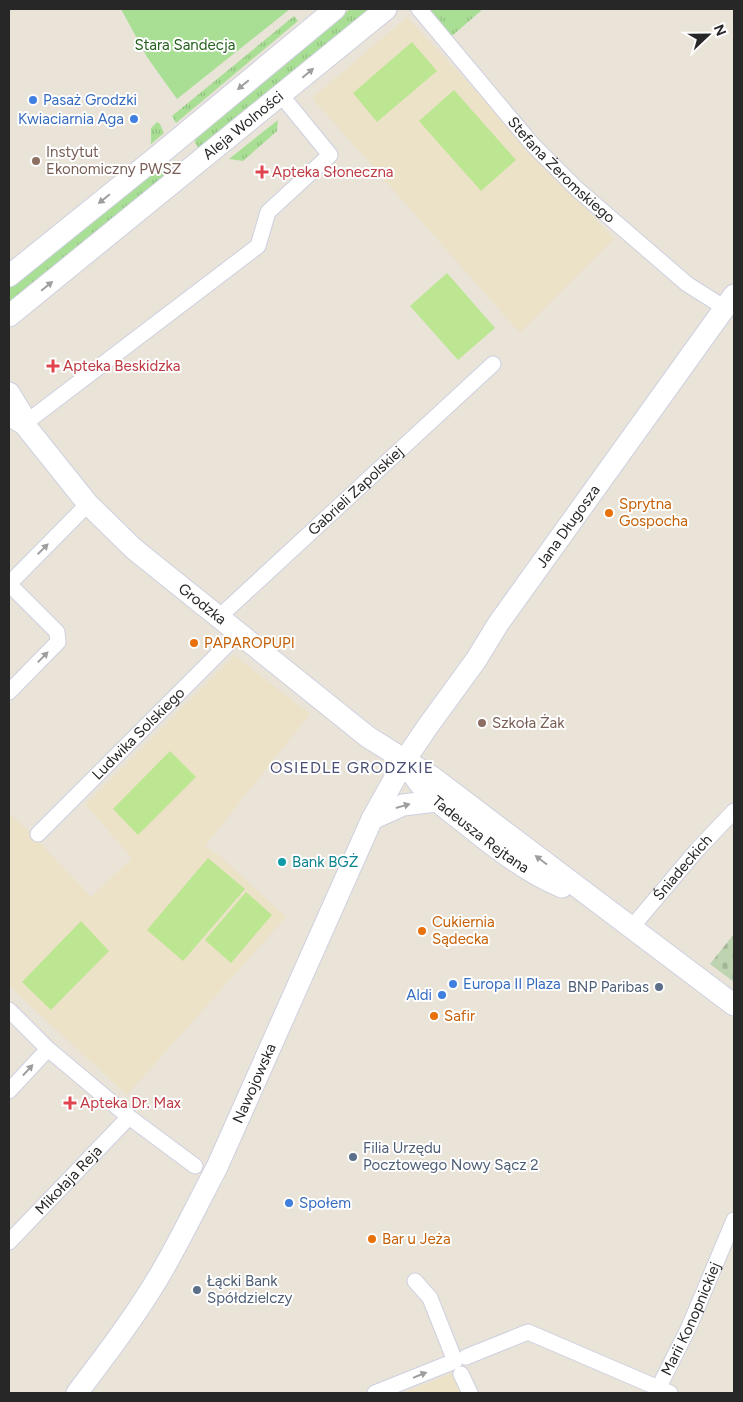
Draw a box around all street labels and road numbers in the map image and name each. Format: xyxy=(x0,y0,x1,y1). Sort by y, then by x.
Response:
street label: Aleja Wolności xyxy=(199,87,287,163)
street label: Stefana Żeromskiego xyxy=(504,113,619,227)
street label: Gabrieli Zapolskiej xyxy=(304,442,407,539)
street label: Jana Długosza xyxy=(532,481,604,571)
street label: Grodzka xyxy=(175,579,230,629)
street label: Ludwika Solskiego xyxy=(88,683,189,784)
street label: Tadeusza Rejtana xyxy=(428,792,533,877)
street label: Śniadeckich xyxy=(649,831,716,904)
street label: Nawojowska xyxy=(229,1041,280,1126)
street label: Mikołaja Reja xyxy=(31,1142,106,1218)
street label: Marii Konopnickiej xyxy=(657,1259,724,1379)

